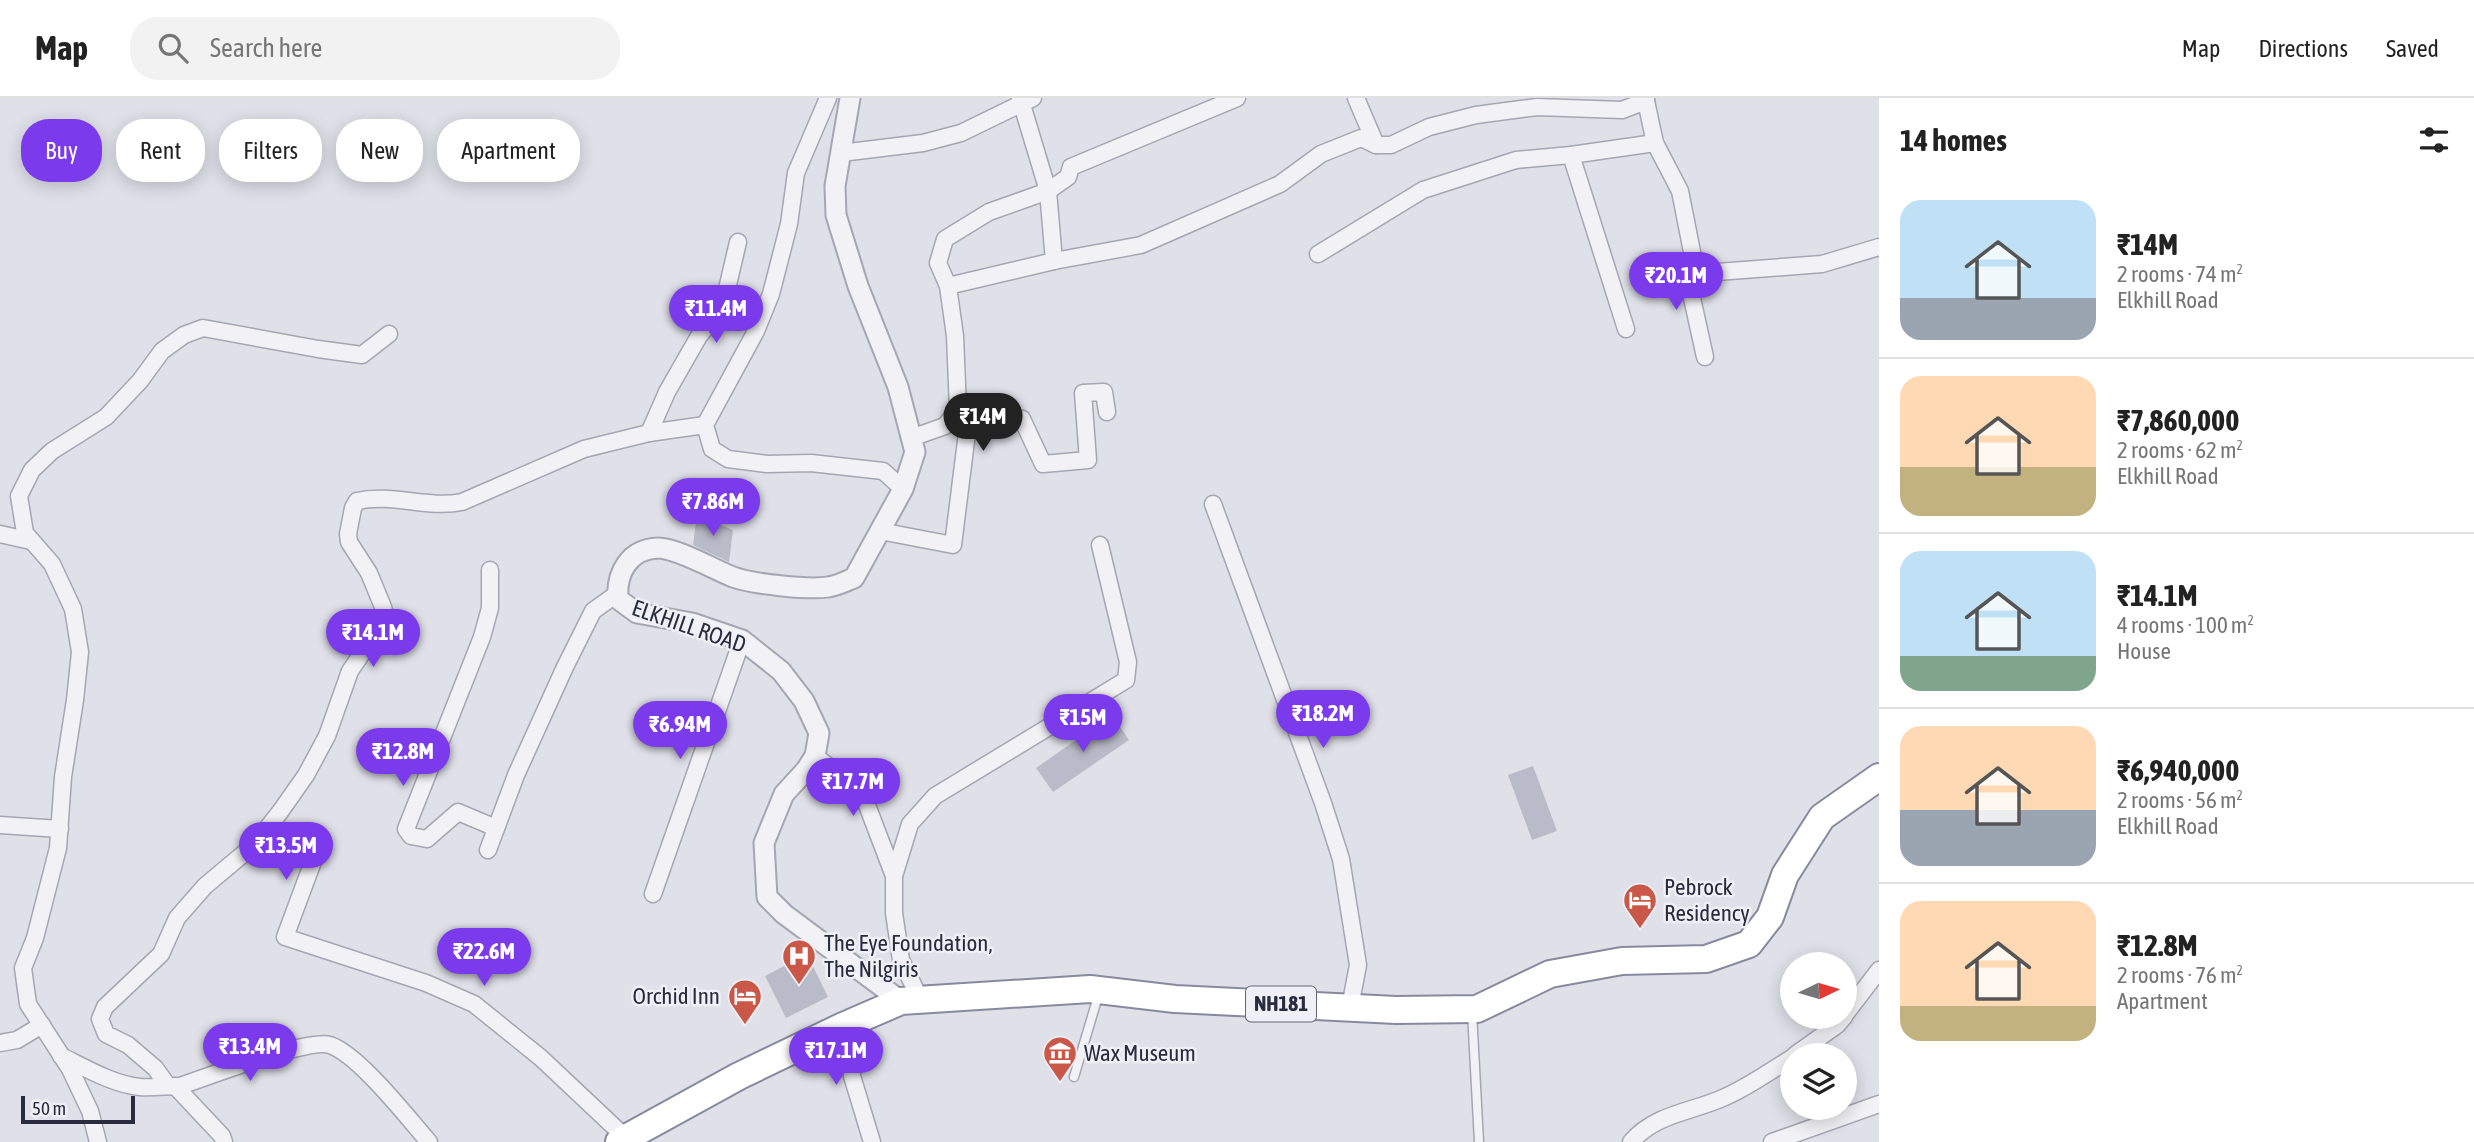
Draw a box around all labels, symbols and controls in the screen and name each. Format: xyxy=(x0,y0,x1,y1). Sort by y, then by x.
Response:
search box xyxy=(130,17,620,80)
text: Map xyxy=(35,29,88,67)
icon: search xyxy=(154,29,192,67)
text: Search here xyxy=(210,33,322,63)
text: Map xyxy=(2182,35,2220,62)
text: Directions xyxy=(2258,35,2348,62)
text: Saved xyxy=(2386,35,2439,62)
chip: Buy xyxy=(21,119,102,182)
chip: Rent xyxy=(116,119,205,182)
chip: Filters xyxy=(219,119,322,182)
chip: New xyxy=(336,119,423,182)
chip: Apartment xyxy=(437,119,580,182)
icon: filters xyxy=(2415,121,2453,159)
text: 14 homes xyxy=(1900,123,2007,157)
text: ₹14M xyxy=(2117,227,2178,261)
icon: home xyxy=(1956,228,2040,312)
pin: ₹20.1M xyxy=(1619,252,1733,312)
text: 2 rooms · 74 m² xyxy=(2117,261,2243,287)
text: ₹20.1M xyxy=(1645,262,1707,288)
pin: ₹11.4M xyxy=(659,286,773,345)
text: Elkhill Road xyxy=(2117,287,2219,313)
text: ₹11.4M xyxy=(685,295,747,321)
pin: ₹14M xyxy=(942,394,1024,453)
text: ₹14M xyxy=(960,403,1006,429)
text: ₹7,860,000 xyxy=(2117,403,2239,437)
icon: home xyxy=(1956,404,2040,488)
text: 2 rooms · 62 m² xyxy=(2117,437,2243,463)
text: Elkhill Road xyxy=(2117,463,2219,489)
pin: ₹7.86M xyxy=(656,478,770,538)
text: ₹7.86M xyxy=(682,488,744,514)
text: ₹14.1M xyxy=(2117,578,2198,612)
icon: home xyxy=(1956,579,2040,663)
street label: ELKHILL ROAD xyxy=(629,594,749,658)
pin: ₹14.1M xyxy=(316,610,430,669)
text: 4 rooms · 100 m² xyxy=(2117,612,2254,638)
text: ₹14.1M xyxy=(342,619,404,645)
text: House xyxy=(2117,638,2171,664)
pin: ₹18.2M xyxy=(1266,690,1380,750)
pin: ₹15M xyxy=(1042,694,1124,754)
text: ₹18.2M xyxy=(1292,700,1354,726)
pin: ₹6.94M xyxy=(623,702,737,761)
text: ₹15M xyxy=(1060,704,1106,730)
text: ₹6.94M xyxy=(649,711,711,737)
pin: ₹12.8M xyxy=(346,728,460,788)
text: ₹12.8M xyxy=(372,738,434,764)
text: ₹6,940,000 xyxy=(2117,753,2239,787)
icon: home xyxy=(1956,754,2040,838)
pin: ₹17.7M xyxy=(796,758,910,818)
text: ₹17.7M xyxy=(822,768,884,794)
text: 2 rooms · 56 m² xyxy=(2117,787,2243,813)
text: Elkhill Road xyxy=(2117,813,2219,839)
pin: ₹13.5M xyxy=(229,822,343,882)
text: ₹13.5M xyxy=(255,832,317,858)
place label: Pebrock Residency xyxy=(1664,874,1750,926)
hotel icon: Pebrock Residency xyxy=(1621,881,1659,930)
pin: ₹22.6M xyxy=(427,928,541,988)
text: ₹12.8M xyxy=(2117,928,2198,962)
icon: home xyxy=(1956,929,2040,1013)
place label: The Eye Foundation, The Nilgiris xyxy=(824,930,992,982)
hospital icon: The Eye Foundation, The Nilgiris xyxy=(780,937,818,986)
text: ₹22.6M xyxy=(453,938,515,964)
north arrow xyxy=(1780,952,1857,1029)
map controls xyxy=(1780,952,1857,1120)
text: 2 rooms · 76 m² xyxy=(2117,962,2243,988)
hotel icon: Orchid Inn xyxy=(726,977,764,1026)
place label: Orchid Inn xyxy=(633,983,720,1009)
road number: NH181 xyxy=(1246,986,1316,1021)
text: Apartment xyxy=(2117,988,2208,1014)
pin: ₹13.4M xyxy=(193,1024,307,1083)
pin: ₹17.1M xyxy=(779,1028,893,1087)
text: ₹13.4M xyxy=(219,1033,281,1059)
museum icon: Wax Museum xyxy=(1041,1034,1079,1083)
text: ₹17.1M xyxy=(805,1037,867,1063)
place label: Wax Museum xyxy=(1084,1040,1196,1066)
button: layers xyxy=(1780,1043,1857,1120)
scale bar xyxy=(21,1093,135,1125)
text: 50 m xyxy=(32,1097,66,1119)

